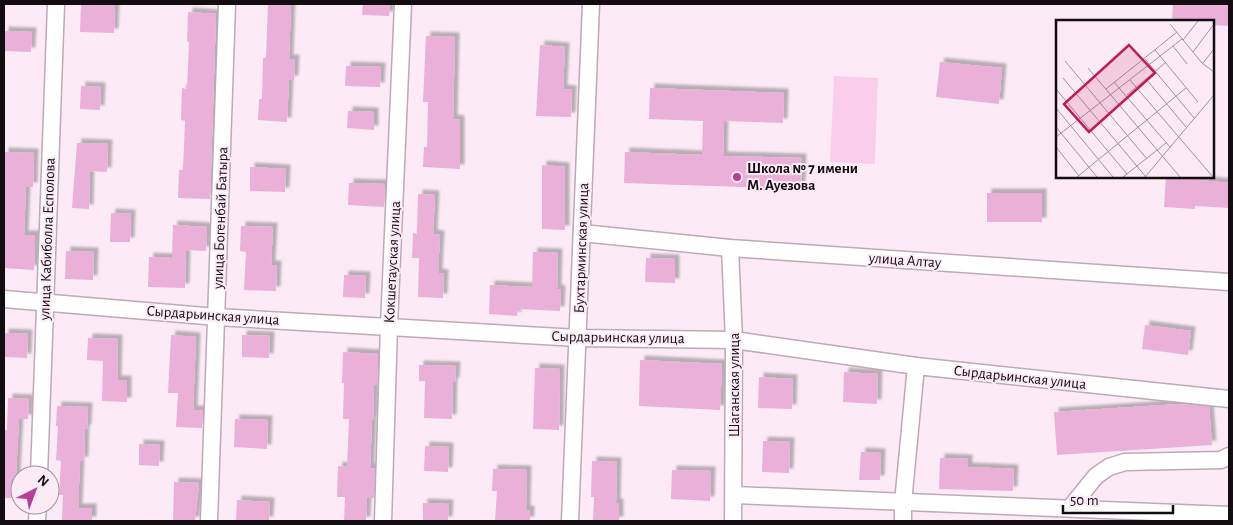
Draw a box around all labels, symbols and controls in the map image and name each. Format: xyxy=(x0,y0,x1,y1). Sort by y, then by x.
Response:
inset map xyxy=(1056,20,1213,178)
street label: улица Богенбай Батыра xyxy=(210,146,230,290)
street label: улица Кабиболла Есполова xyxy=(37,157,58,322)
place label: Школа № 7 имени М. Ауезова xyxy=(747,161,858,193)
marker: Школа № 7 имени М. Ауезова xyxy=(731,171,743,183)
street label: Бухтарминская улица xyxy=(572,182,591,314)
street label: Кокшетауская улица xyxy=(382,200,403,324)
street label: улица Алтау xyxy=(867,250,942,271)
street label: Сырдарьинская улица xyxy=(146,303,280,328)
street label: Сырдарьинская улица xyxy=(551,329,685,346)
street label: Шаганская улица xyxy=(727,333,742,437)
street label: Сырдарьинская улица xyxy=(953,363,1087,392)
north arrow xyxy=(10,465,60,515)
text: N xyxy=(35,473,51,490)
scale bar xyxy=(1063,482,1173,514)
text: 50 m xyxy=(1070,493,1099,508)

